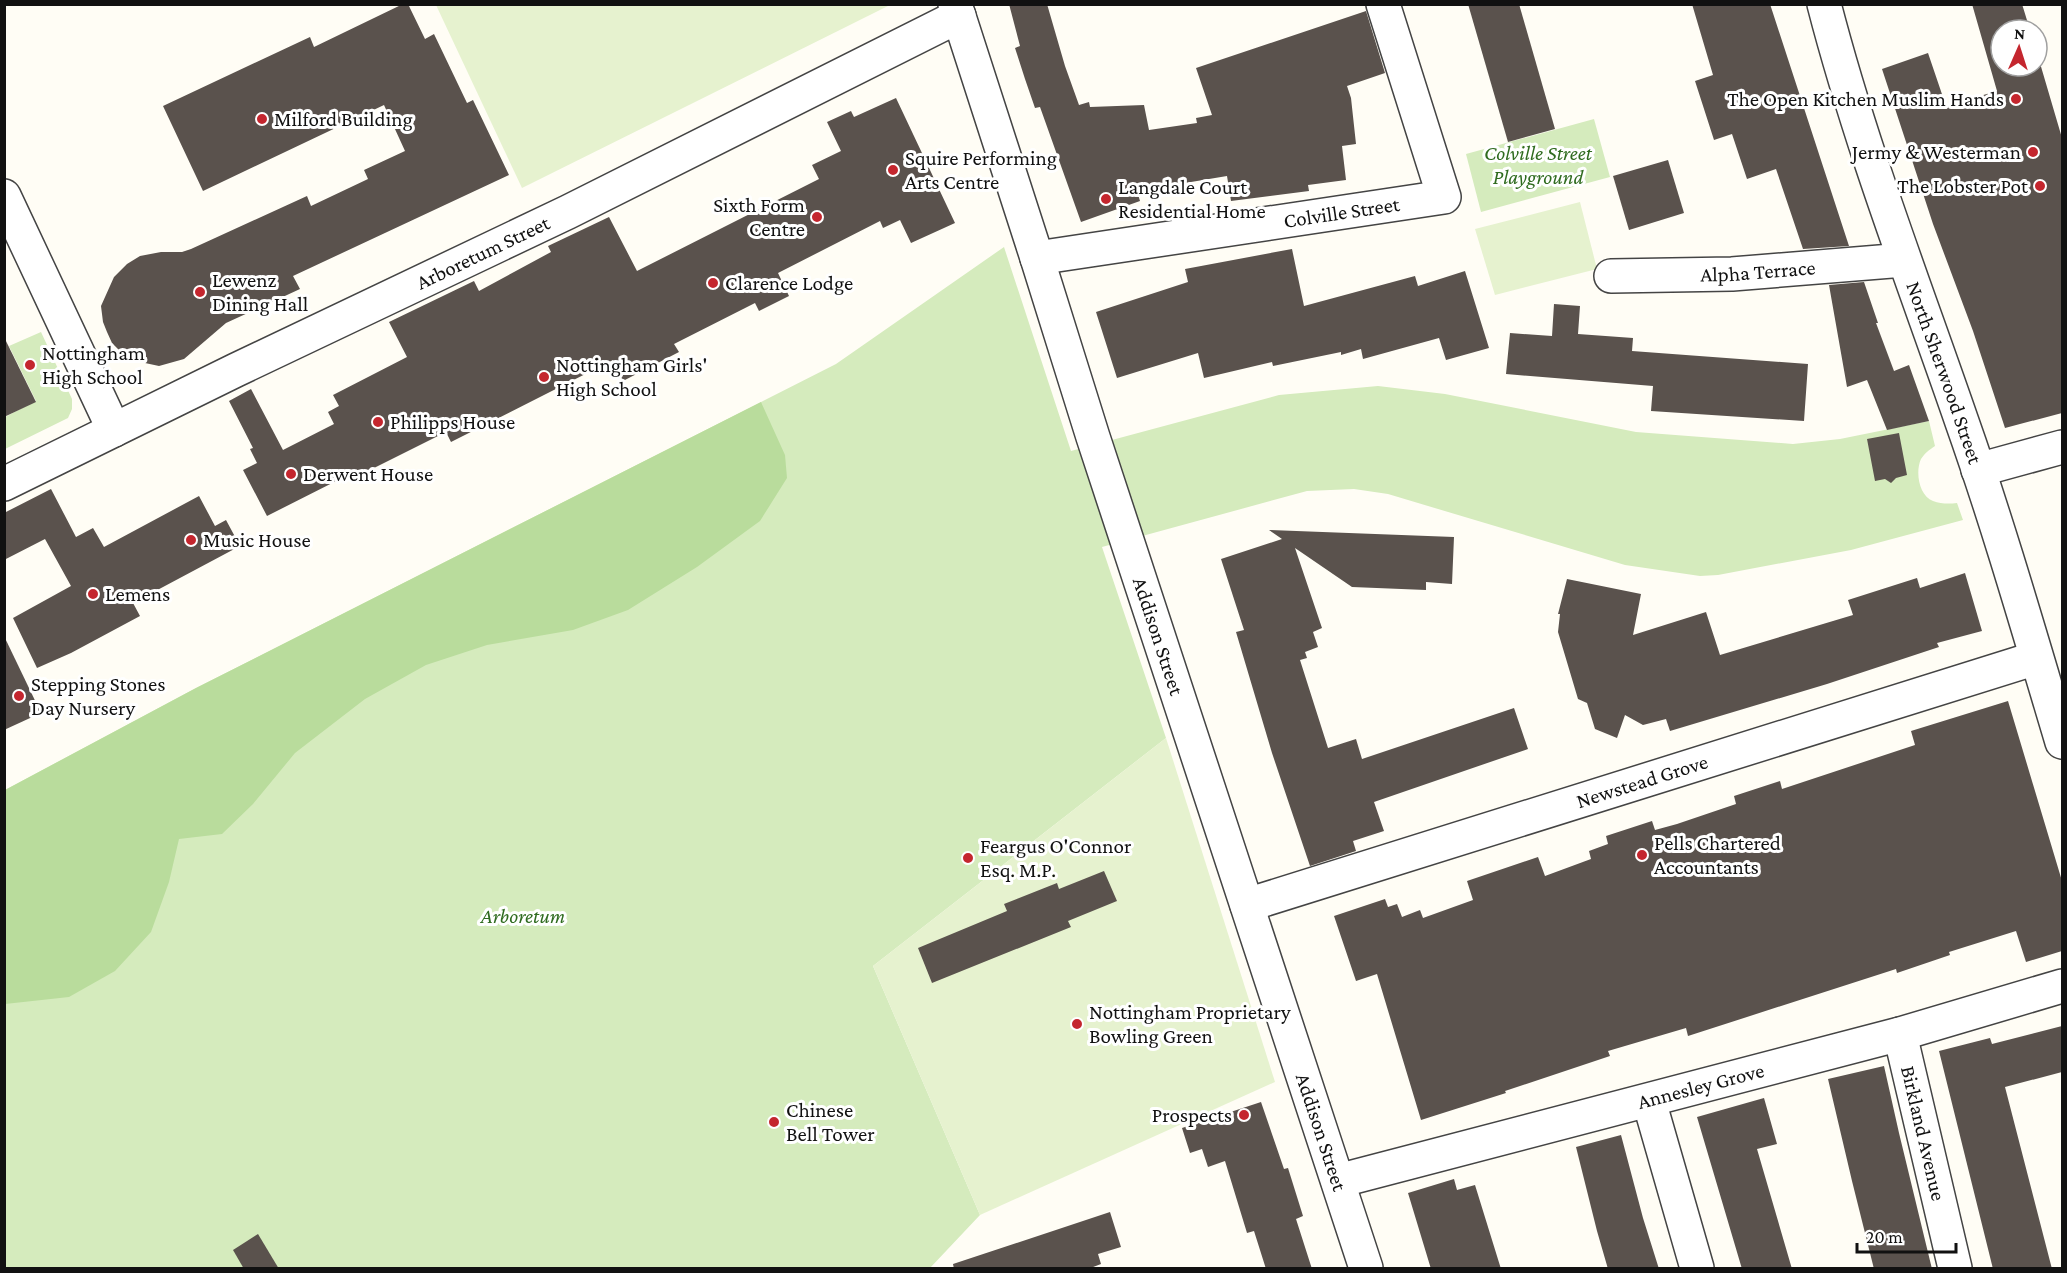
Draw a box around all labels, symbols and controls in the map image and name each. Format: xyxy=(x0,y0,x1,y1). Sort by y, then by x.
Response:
north arrow xyxy=(1989,18,2049,78)
text: N xyxy=(2014,25,2026,42)
place label: The Open Kitchen Muslim Hands xyxy=(1727,87,2004,111)
marker: The Open Kitchen Muslim Hands xyxy=(2009,92,2023,106)
place label: Milford Building xyxy=(274,107,413,131)
marker: Milford Building xyxy=(255,112,269,126)
place label: Jermy & Westerman xyxy=(1850,140,2021,164)
park label: Colville Street Playground xyxy=(1484,141,1593,189)
marker: Jermy & Westerman xyxy=(2026,145,2040,159)
place label: Squire Performing Arts Centre xyxy=(905,146,1057,194)
marker: Squire Performing Arts Centre xyxy=(886,163,900,177)
place label: The Lobster Pot xyxy=(1897,174,2029,198)
place label: Langdale Court Residential Home xyxy=(1118,175,1266,223)
marker: The Lobster Pot xyxy=(2033,179,2047,193)
marker: Langdale Court Residential Home xyxy=(1099,192,1113,206)
street label: Colville Street xyxy=(1282,192,1402,233)
place label: Sixth Form Centre xyxy=(713,193,805,241)
street label: Arboretum Street xyxy=(412,210,554,294)
marker: Sixth Form Centre xyxy=(810,210,824,224)
street label: Alpha Terrace xyxy=(1700,255,1816,287)
place label: Lewenz Dining Hall xyxy=(212,268,308,316)
place label: Clarence Lodge xyxy=(725,271,853,295)
marker: Clarence Lodge xyxy=(706,276,720,290)
street label: North Sherwood Street xyxy=(1901,278,1988,468)
marker: Lewenz Dining Hall xyxy=(193,285,207,299)
place label: Nottingham High School xyxy=(42,341,145,389)
place label: Nottingham Girls' High School xyxy=(556,353,707,401)
marker: Nottingham High School xyxy=(23,358,37,372)
marker: Nottingham Girls' High School xyxy=(537,370,551,384)
place label: Philipps House xyxy=(390,410,515,434)
marker: Philipps House xyxy=(371,415,385,429)
place label: Derwent House xyxy=(303,462,433,486)
marker: Derwent House xyxy=(284,467,298,481)
place label: Music House xyxy=(203,528,311,552)
marker: Music House xyxy=(184,533,198,547)
street label: Addison Street xyxy=(1128,574,1189,699)
place label: Lemens xyxy=(105,582,170,606)
marker: Lemens xyxy=(86,587,100,601)
place label: Stepping Stones Day Nursery xyxy=(31,672,166,720)
marker: Stepping Stones Day Nursery xyxy=(12,689,26,703)
street label: Newstead Grove xyxy=(1573,749,1711,813)
place label: Pells Chartered Accountants xyxy=(1654,831,1781,879)
place label: Feargus O'Connor Esq. M.P. xyxy=(980,834,1132,882)
marker: Pells Chartered Accountants xyxy=(1635,848,1649,862)
marker: Feargus O'Connor Esq. M.P. xyxy=(961,851,975,865)
park label: Arboretum xyxy=(480,904,565,928)
place label: Nottingham Proprietary Bowling Green xyxy=(1089,1000,1291,1048)
marker: Nottingham Proprietary Bowling Green xyxy=(1070,1017,1084,1031)
street label: Annesley Grove xyxy=(1635,1058,1767,1114)
street label: Birkland Avenue xyxy=(1896,1063,1951,1203)
street label: Addison Street xyxy=(1291,1070,1352,1195)
place label: Chinese Bell Tower xyxy=(786,1098,875,1146)
place label: Prospects xyxy=(1152,1103,1232,1127)
marker: Prospects xyxy=(1237,1108,1251,1122)
marker: Chinese Bell Tower xyxy=(767,1115,781,1129)
scale bar xyxy=(1857,1216,1956,1254)
text: 20 m xyxy=(1866,1227,1903,1247)

